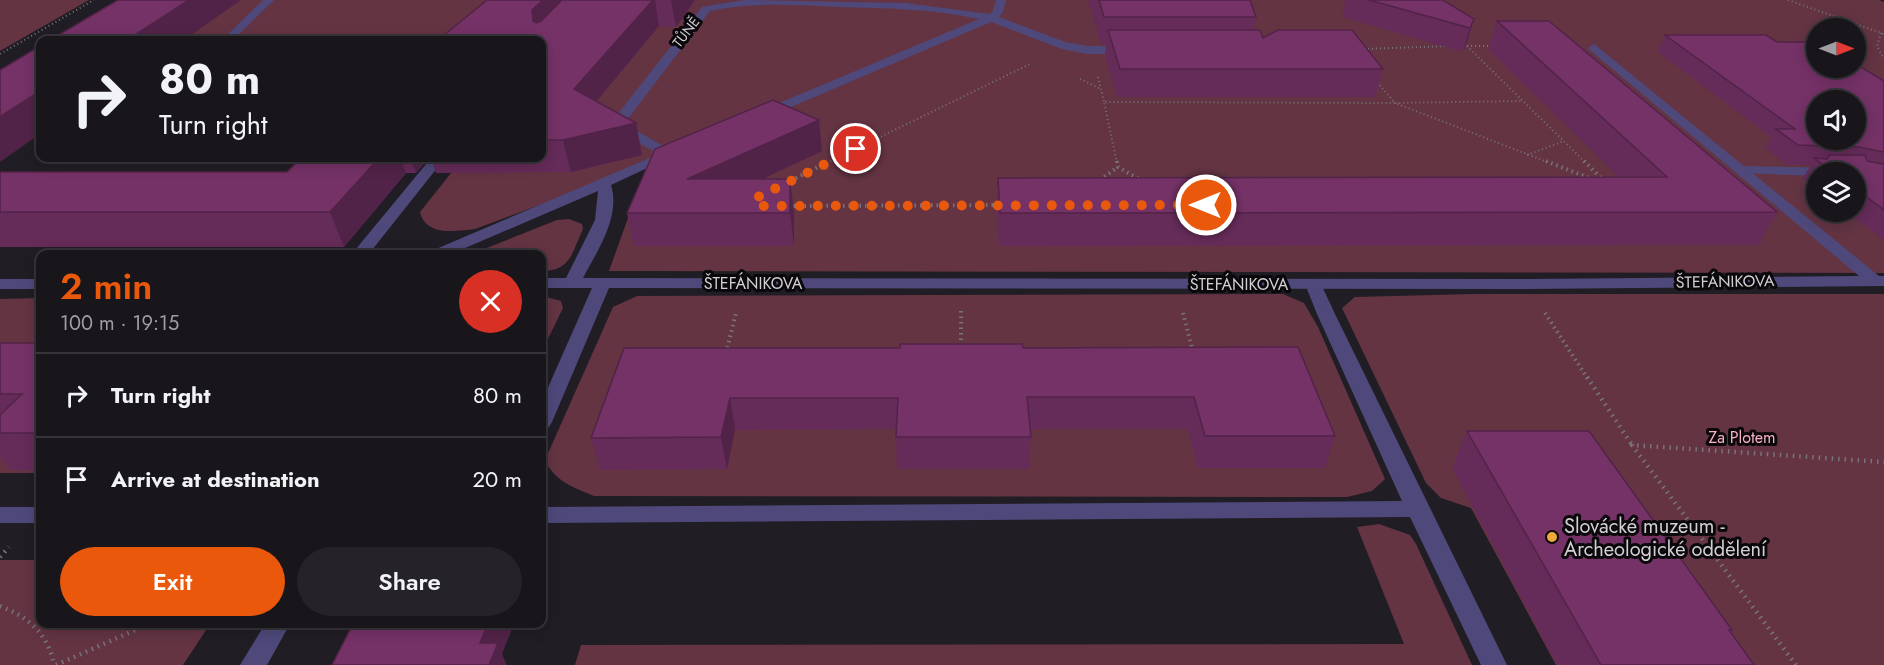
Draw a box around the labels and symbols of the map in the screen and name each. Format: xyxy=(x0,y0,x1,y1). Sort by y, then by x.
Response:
street label: TŮNĚ xyxy=(668,13,704,51)
north arrow xyxy=(1806,18,1866,78)
pin xyxy=(830,123,881,174)
position arrow xyxy=(1174,173,1238,237)
street label: ŠTEFÁNIKOVA xyxy=(1675,269,1775,294)
street label: ŠTEFÁNIKOVA xyxy=(704,272,803,295)
street label: ŠTEFÁNIKOVA xyxy=(1190,273,1289,296)
park label: Za Plotem xyxy=(1709,426,1775,449)
place label: Slovácké muzeum - Archeologické oddělení xyxy=(1564,512,1767,564)
marker: Slovácké muzeum - Archeologické oddělení xyxy=(1545,530,1559,544)

